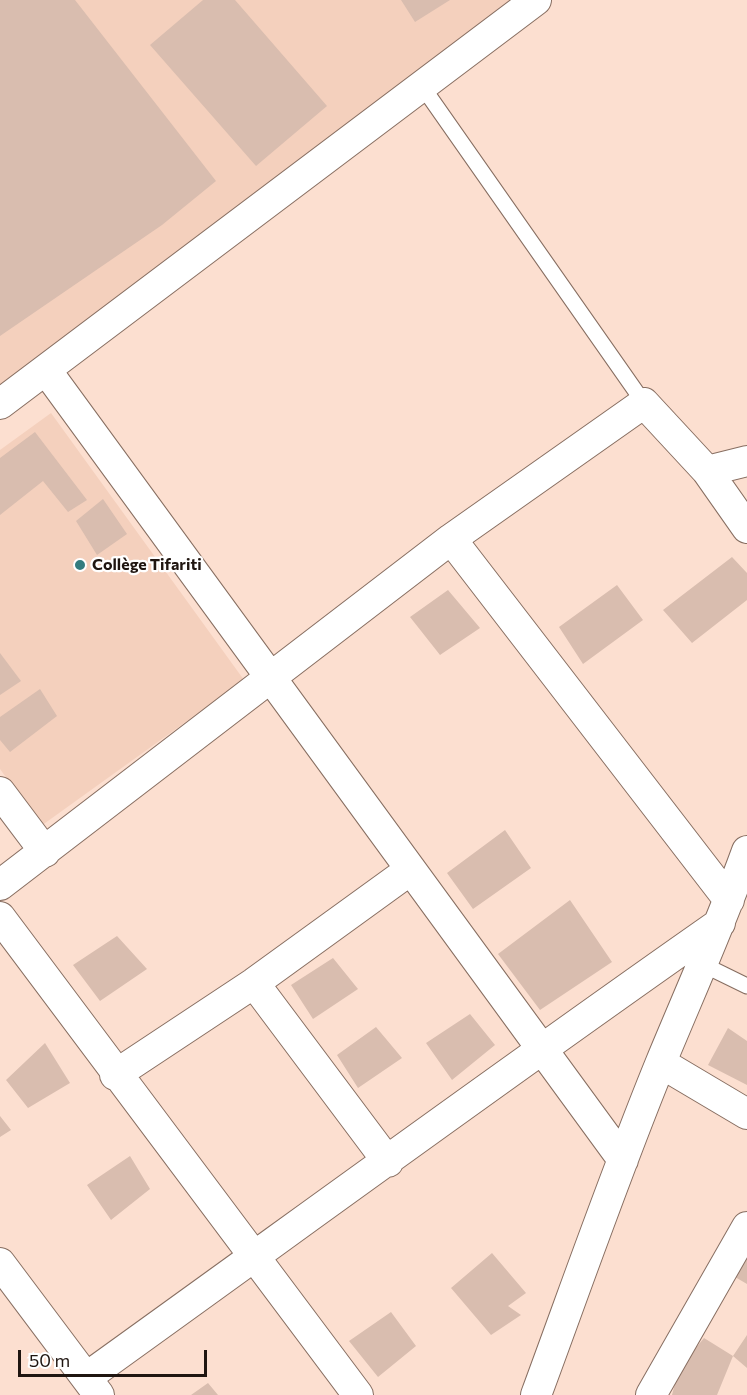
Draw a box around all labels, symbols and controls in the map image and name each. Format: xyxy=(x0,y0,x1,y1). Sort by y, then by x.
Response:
place label: Collège Tifariti xyxy=(92,555,202,575)
marker: Collège Tifariti xyxy=(73,558,87,572)
scale bar xyxy=(21,1338,210,1376)
text: 50 m xyxy=(29,1349,70,1371)

